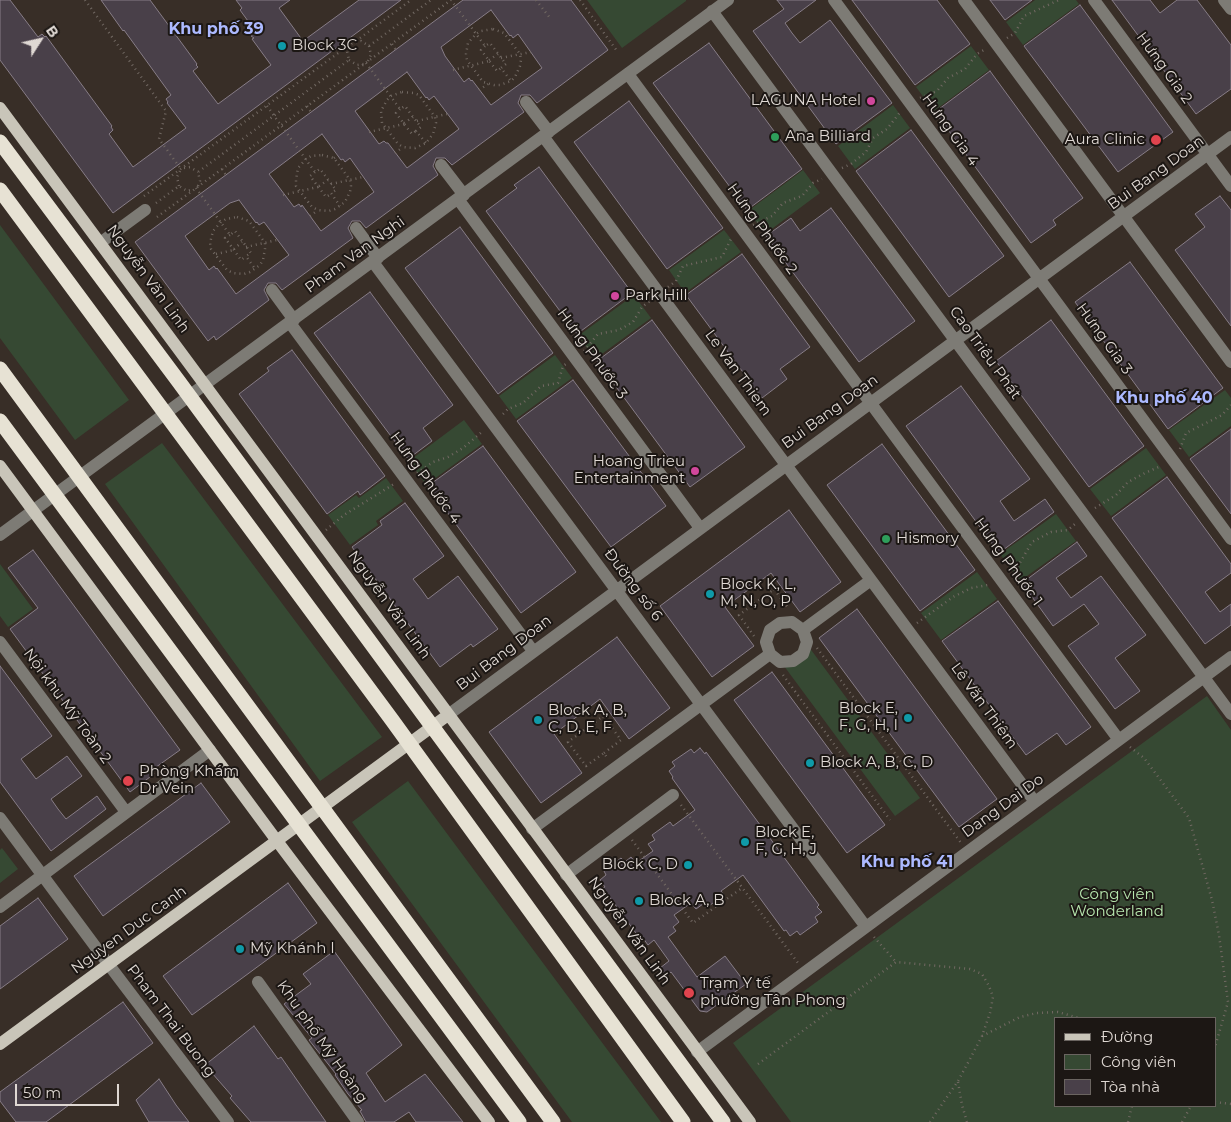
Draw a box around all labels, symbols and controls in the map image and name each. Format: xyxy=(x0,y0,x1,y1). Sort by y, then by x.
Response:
north arrow xyxy=(15,15,65,65)
district label: Khu phố 39 xyxy=(168,19,264,39)
text: B xyxy=(42,22,63,41)
street label: Hưng Gia 2 xyxy=(1132,29,1196,107)
place label: Block 3C xyxy=(292,37,357,55)
marker: Block 3C xyxy=(276,40,288,52)
street label: Hưng Gia 4 xyxy=(918,90,982,170)
place label: LAGUNA Hotel xyxy=(751,92,861,110)
marker: LAGUNA Hotel xyxy=(865,95,877,107)
place label: Ana Billiard xyxy=(785,128,871,146)
marker: Ana Billiard xyxy=(769,131,781,143)
place label: Aura Clinic xyxy=(1065,131,1145,149)
street label: Bui Bang Doan xyxy=(1104,132,1208,214)
marker: Aura Clinic xyxy=(1149,133,1163,147)
street label: Hưng Phước 2 xyxy=(723,180,801,278)
street label: Pham Van Nghi xyxy=(302,213,408,297)
street label: Nguyễn Văn Linh xyxy=(103,221,193,337)
place label: Park Hill xyxy=(625,287,687,305)
marker: Park Hill xyxy=(609,290,621,302)
street label: Hưng Gia 3 xyxy=(1072,300,1136,378)
street label: Cao Triều Phát xyxy=(945,303,1025,403)
street label: Hưng Phước 3 xyxy=(553,305,631,403)
street label: Le Van Thiem xyxy=(701,326,775,420)
street label: Bui Bang Doan xyxy=(778,371,882,453)
district label: Khu phố 40 xyxy=(1115,388,1213,408)
street label: Hưng Phước 4 xyxy=(386,429,464,527)
place label: Hoang Trieu Entertainment xyxy=(574,453,685,488)
marker: Hoang Trieu Entertainment xyxy=(689,465,701,477)
street label: Hưng Phước 1 xyxy=(970,514,1046,610)
place label: Hismory xyxy=(896,530,959,548)
marker: Hismory xyxy=(880,533,892,545)
street label: Đường số 6 xyxy=(600,545,666,625)
street label: Nguyễn Văn Linh xyxy=(344,547,434,663)
place label: Block K, L, M, N, O, P xyxy=(720,576,796,611)
marker: Block K, L, M, N, O, P xyxy=(704,588,716,600)
street label: Bui Bang Doan xyxy=(453,611,555,695)
street label: Nội khu Mỹ Toàn 2 xyxy=(19,645,115,767)
street label: Lê Văn Thiêm xyxy=(947,659,1021,753)
place label: Block E, F, G, H, I xyxy=(839,700,898,735)
place label: Block A, B, C, D, E, F xyxy=(548,702,627,737)
marker: Block E, F, G, H, I xyxy=(902,712,914,724)
marker: Block A, B, C, D, E, F xyxy=(532,714,544,726)
place label: Block A, B, C, D xyxy=(820,754,933,772)
marker: Block A, B, C, D xyxy=(804,757,816,769)
place label: Phòng Khám Dr Vein xyxy=(139,763,239,798)
street label: Dang Dai Do xyxy=(959,770,1047,842)
marker: Phòng Khám Dr Vein xyxy=(121,774,135,788)
place label: Block E, F, G, H, J xyxy=(755,824,817,859)
marker: Block E, F, G, H, J xyxy=(739,836,751,848)
district label: Khu phố 41 xyxy=(861,852,953,872)
place label: Block C, D xyxy=(602,856,678,874)
marker: Block C, D xyxy=(682,859,694,871)
street label: Nguyễn Văn Linh xyxy=(584,873,674,989)
street label: Nguyen Duc Canh xyxy=(68,882,190,978)
park label: Công viên Wonderland xyxy=(1070,886,1164,921)
place label: Block A, B xyxy=(649,892,725,910)
marker: Block A, B xyxy=(633,895,645,907)
place label: Mỹ Khánh I xyxy=(250,940,335,958)
marker: Mỹ Khánh I xyxy=(234,943,246,955)
street label: Pham Thai Buong xyxy=(123,961,219,1081)
place label: Trạm Y tế phường Tân Phong xyxy=(700,975,846,1010)
street label: Khu phố Mỹ Hoàng xyxy=(273,977,371,1107)
marker: Trạm Y tế phường Tân Phong xyxy=(682,986,696,1000)
legend xyxy=(1054,1017,1216,1107)
text: Đường xyxy=(1101,1027,1153,1046)
text: Công viên xyxy=(1101,1052,1176,1071)
scale bar xyxy=(18,1074,121,1106)
text: Tòa nhà xyxy=(1101,1077,1160,1096)
text: 50 m xyxy=(23,1083,61,1102)

